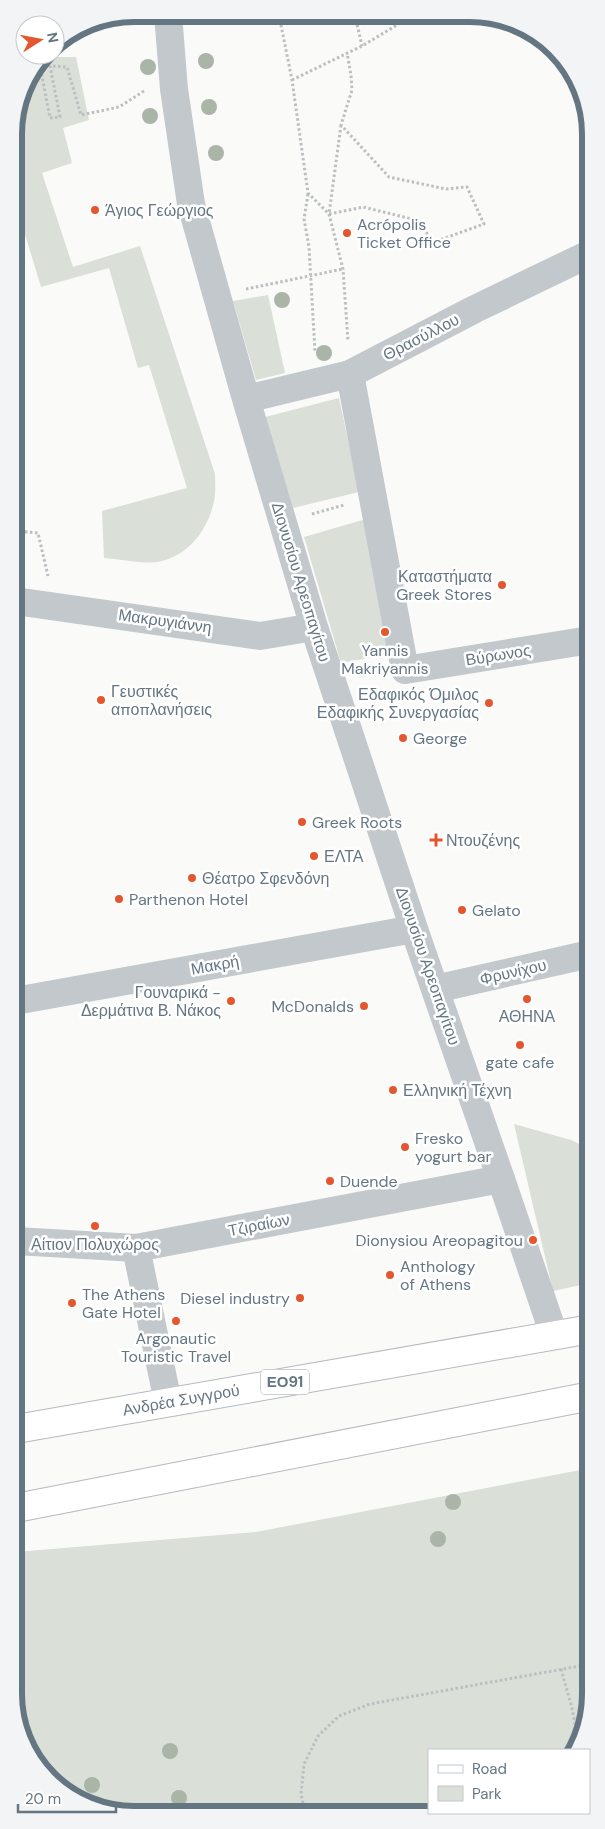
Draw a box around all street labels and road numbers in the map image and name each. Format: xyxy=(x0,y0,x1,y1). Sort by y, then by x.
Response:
street label: Θρασύλλου xyxy=(379,309,463,365)
street label: Διονυσίου Αρεοπαγίτου xyxy=(267,500,335,664)
street label: Μακρυγιάννη xyxy=(117,604,213,638)
street label: Βύρωνος xyxy=(464,639,532,671)
street label: Διονυσίου Αρεοπαγίτου xyxy=(391,884,465,1048)
street label: Μακρή xyxy=(189,950,241,980)
street label: Φρυνίχου xyxy=(478,954,548,990)
street label: Τζιραίων xyxy=(226,1209,292,1241)
road number: ΕΟ91 xyxy=(261,1370,309,1394)
street label: Ανδρέα Συγγρού xyxy=(121,1379,241,1421)

